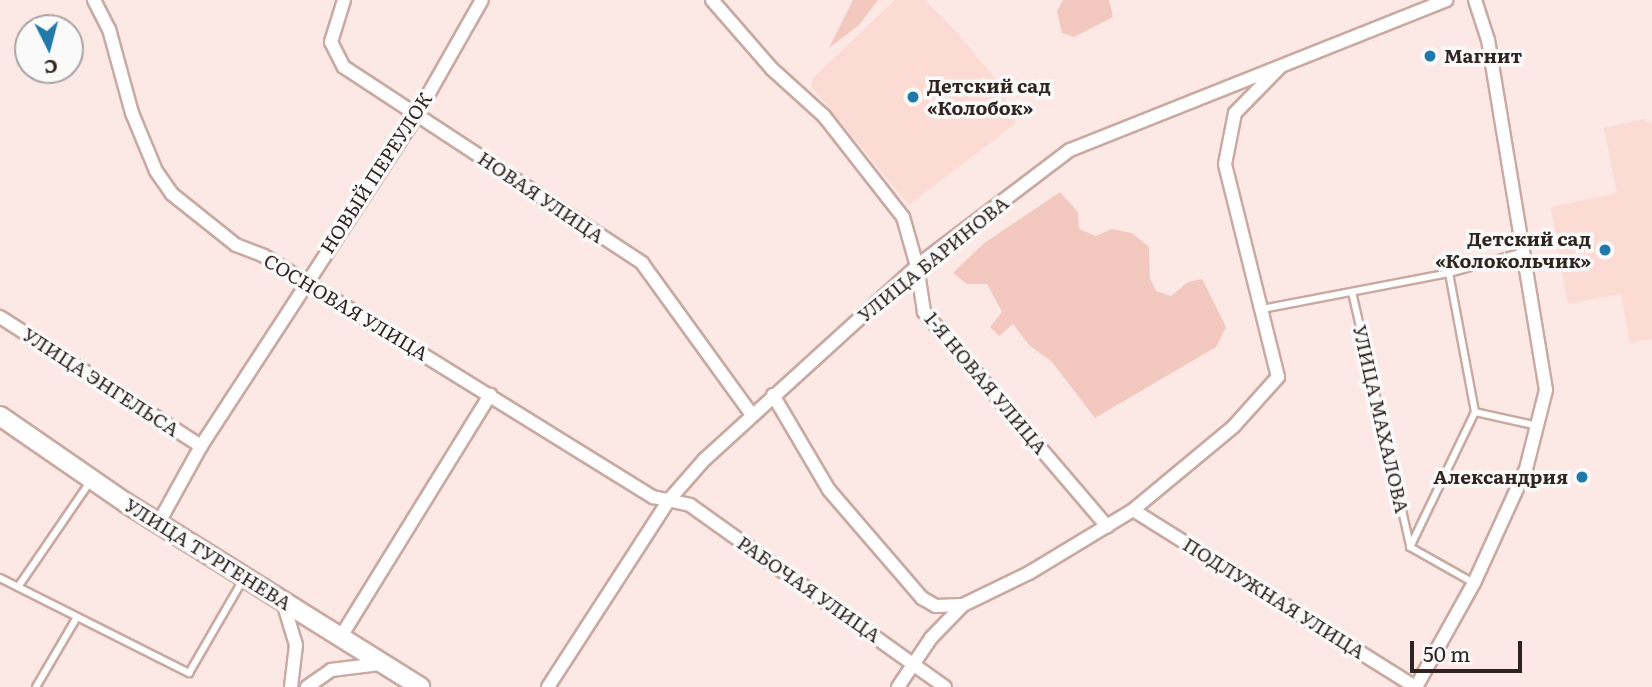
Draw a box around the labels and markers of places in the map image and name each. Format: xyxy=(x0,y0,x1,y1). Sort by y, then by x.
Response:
place label: Магнит xyxy=(1444,45,1522,67)
marker: Магнит xyxy=(1422,48,1438,64)
place label: Детский сад «Колобок» xyxy=(927,75,1051,119)
marker: Детский сад «Колобок» xyxy=(905,89,921,105)
place label: Детский сад «Колокольчик» xyxy=(1435,228,1591,272)
marker: Детский сад «Колокольчик» xyxy=(1597,242,1613,258)
place label: Александрия xyxy=(1433,466,1568,488)
marker: Александрия xyxy=(1574,469,1590,485)

